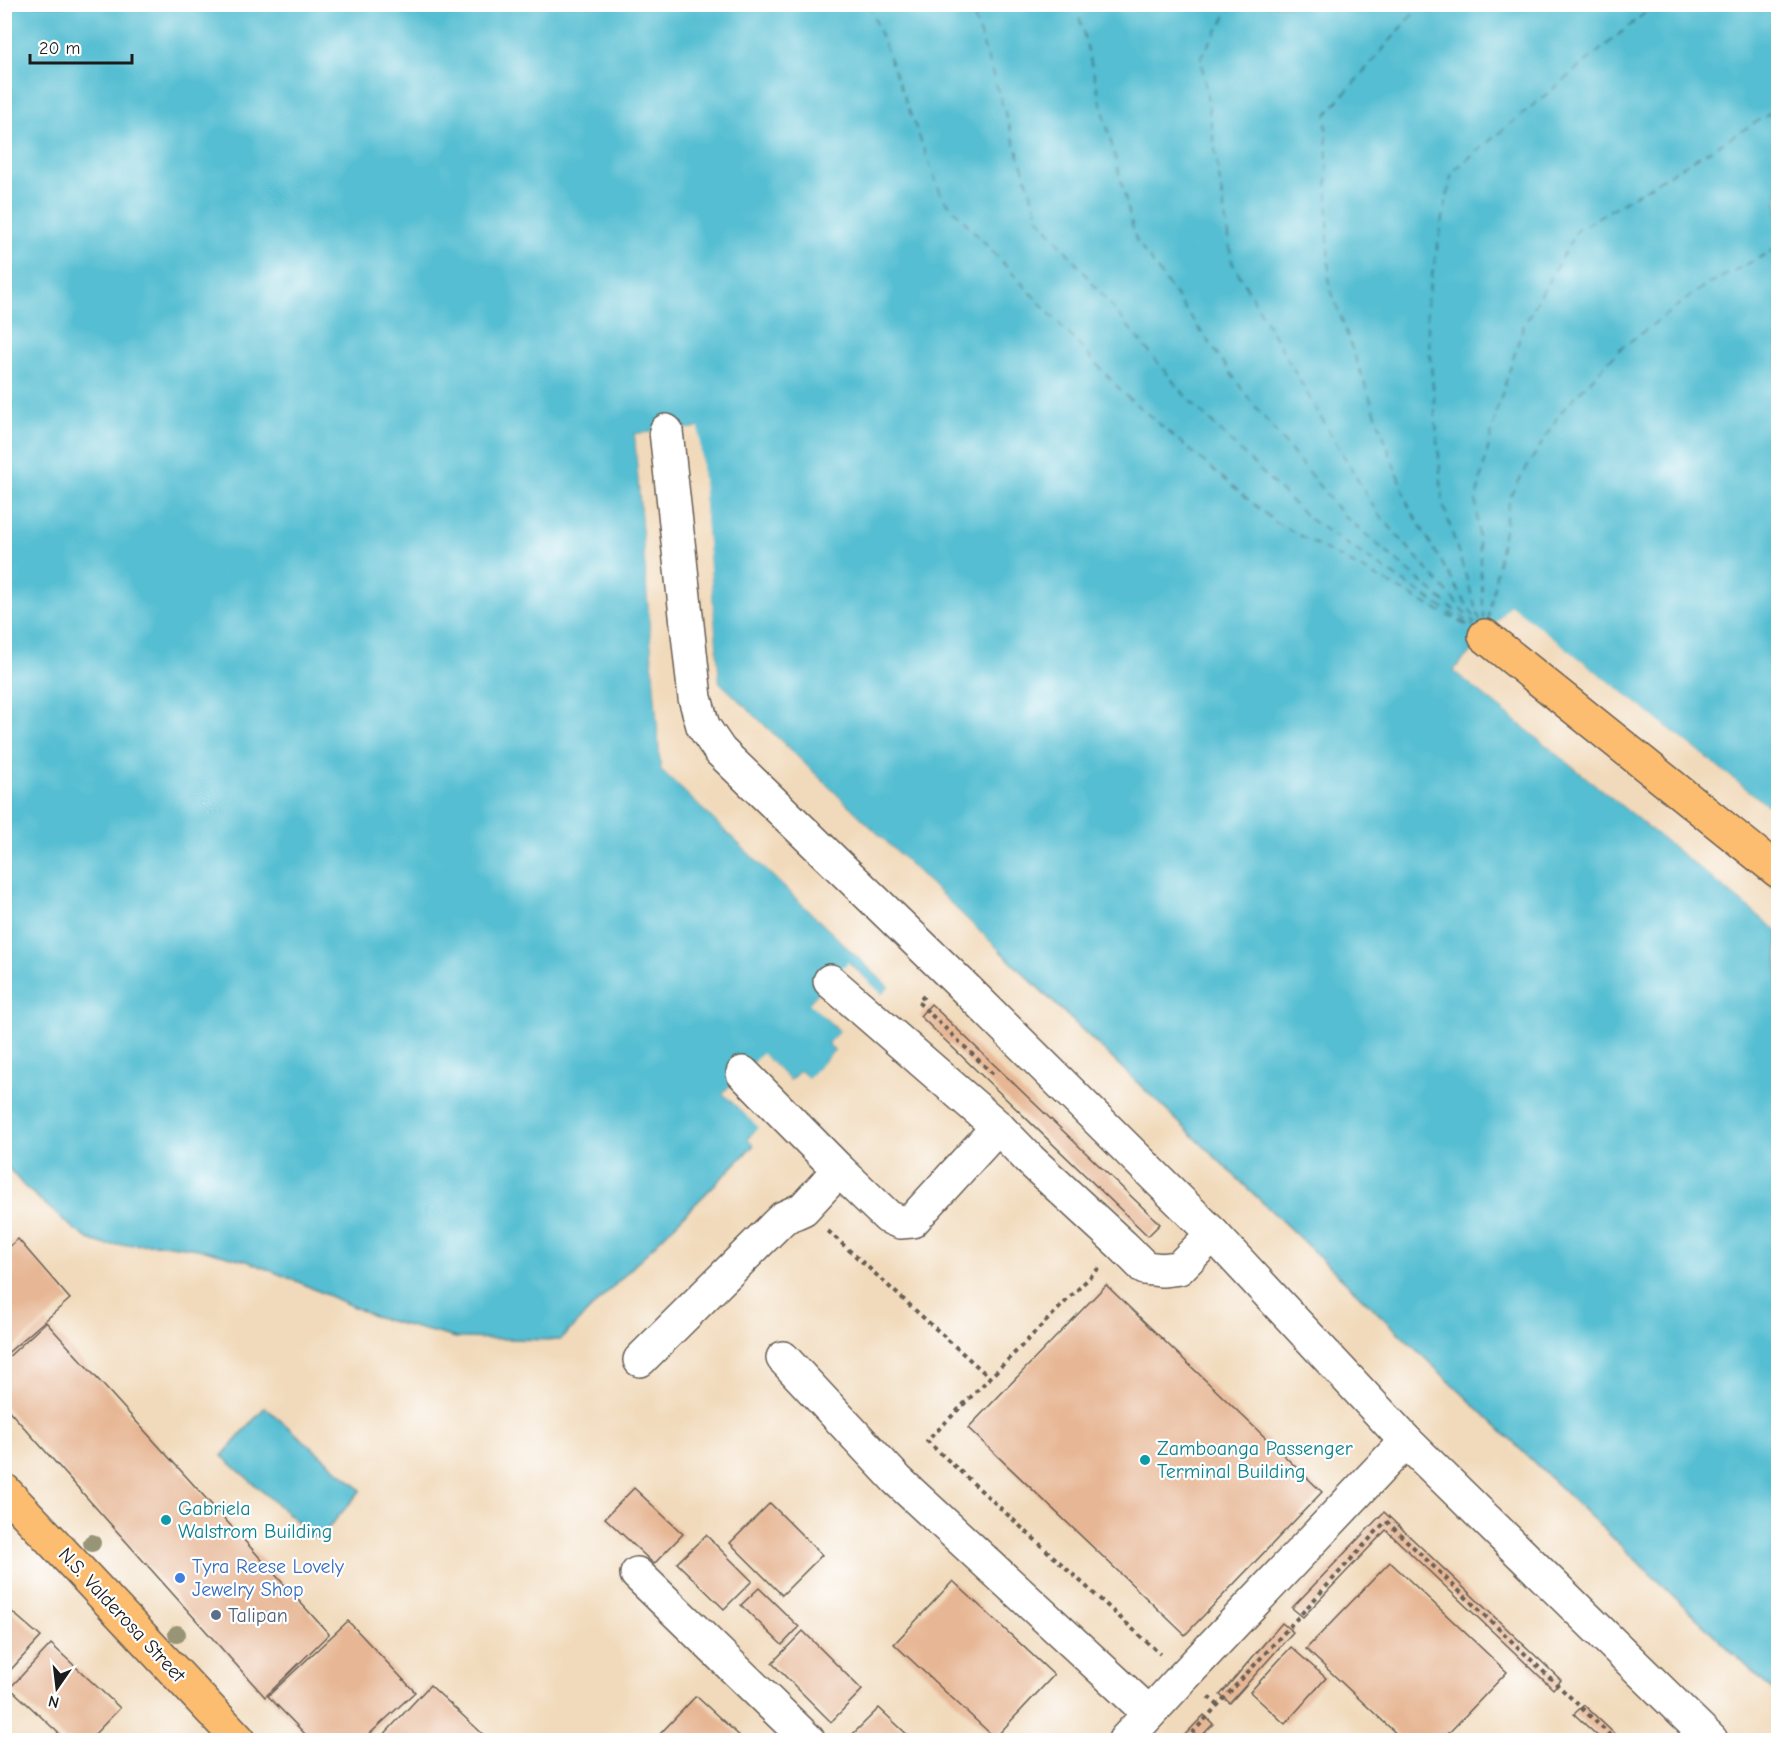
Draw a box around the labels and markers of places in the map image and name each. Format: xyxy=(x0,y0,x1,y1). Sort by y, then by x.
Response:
place label: Zamboanga Passenger Terminal Building xyxy=(1157,1437,1353,1483)
marker: Zamboanga Passenger Terminal Building xyxy=(1138,1453,1152,1467)
place label: Gabriela Walstrom Building xyxy=(178,1497,332,1543)
marker: Gabriela Walstrom Building xyxy=(159,1513,173,1527)
place label: Tyra Reese Lovely Jewelry Shop xyxy=(192,1555,344,1601)
marker: Tyra Reese Lovely Jewelry Shop xyxy=(173,1571,187,1585)
place label: Talipan xyxy=(228,1604,288,1627)
marker: Talipan xyxy=(209,1608,223,1622)

